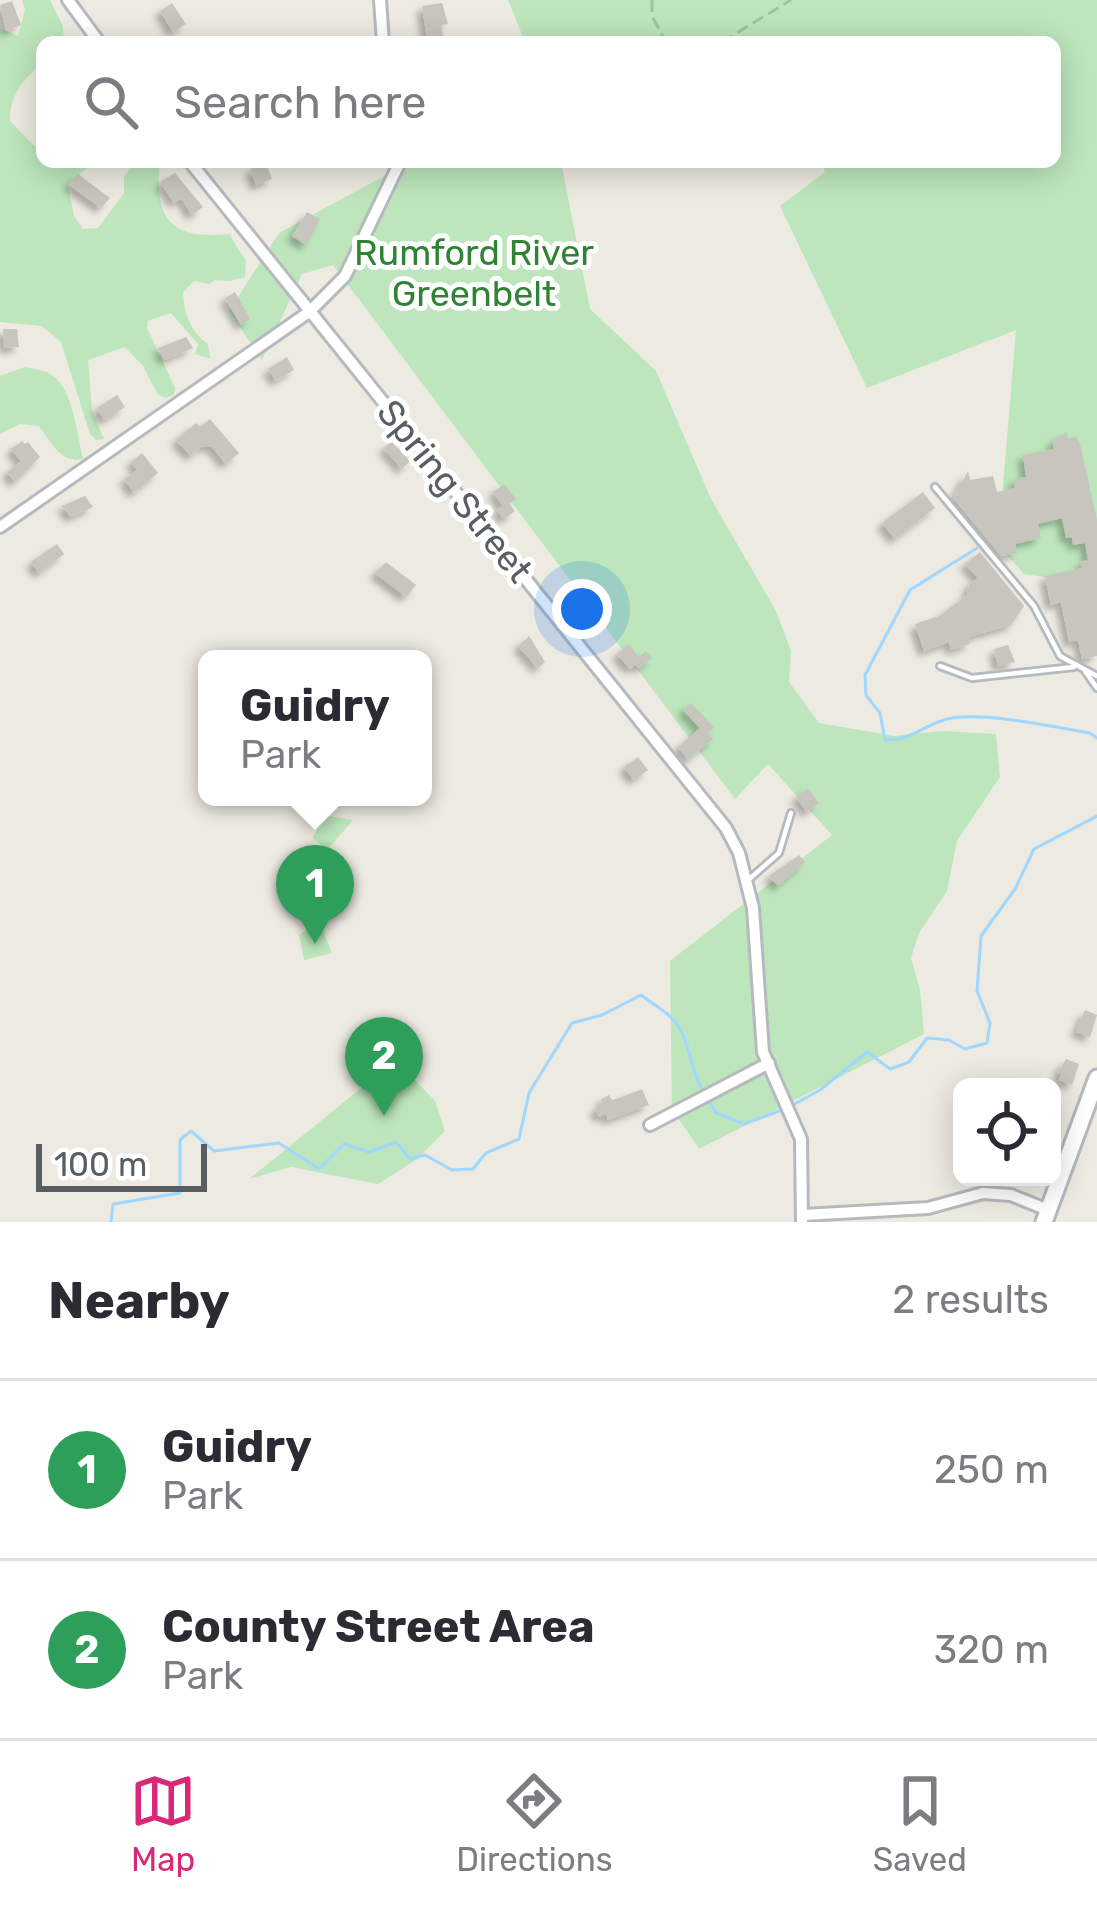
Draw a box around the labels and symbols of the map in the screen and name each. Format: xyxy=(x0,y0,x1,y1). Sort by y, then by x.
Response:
park label: Rumford River Greenbelt xyxy=(354,231,594,315)
street label: Spring Street xyxy=(368,391,542,591)
your location xyxy=(552,579,612,639)
pin: 1 xyxy=(276,845,354,944)
pin: 2 xyxy=(345,1017,423,1116)
scale bar xyxy=(36,1138,207,1191)

